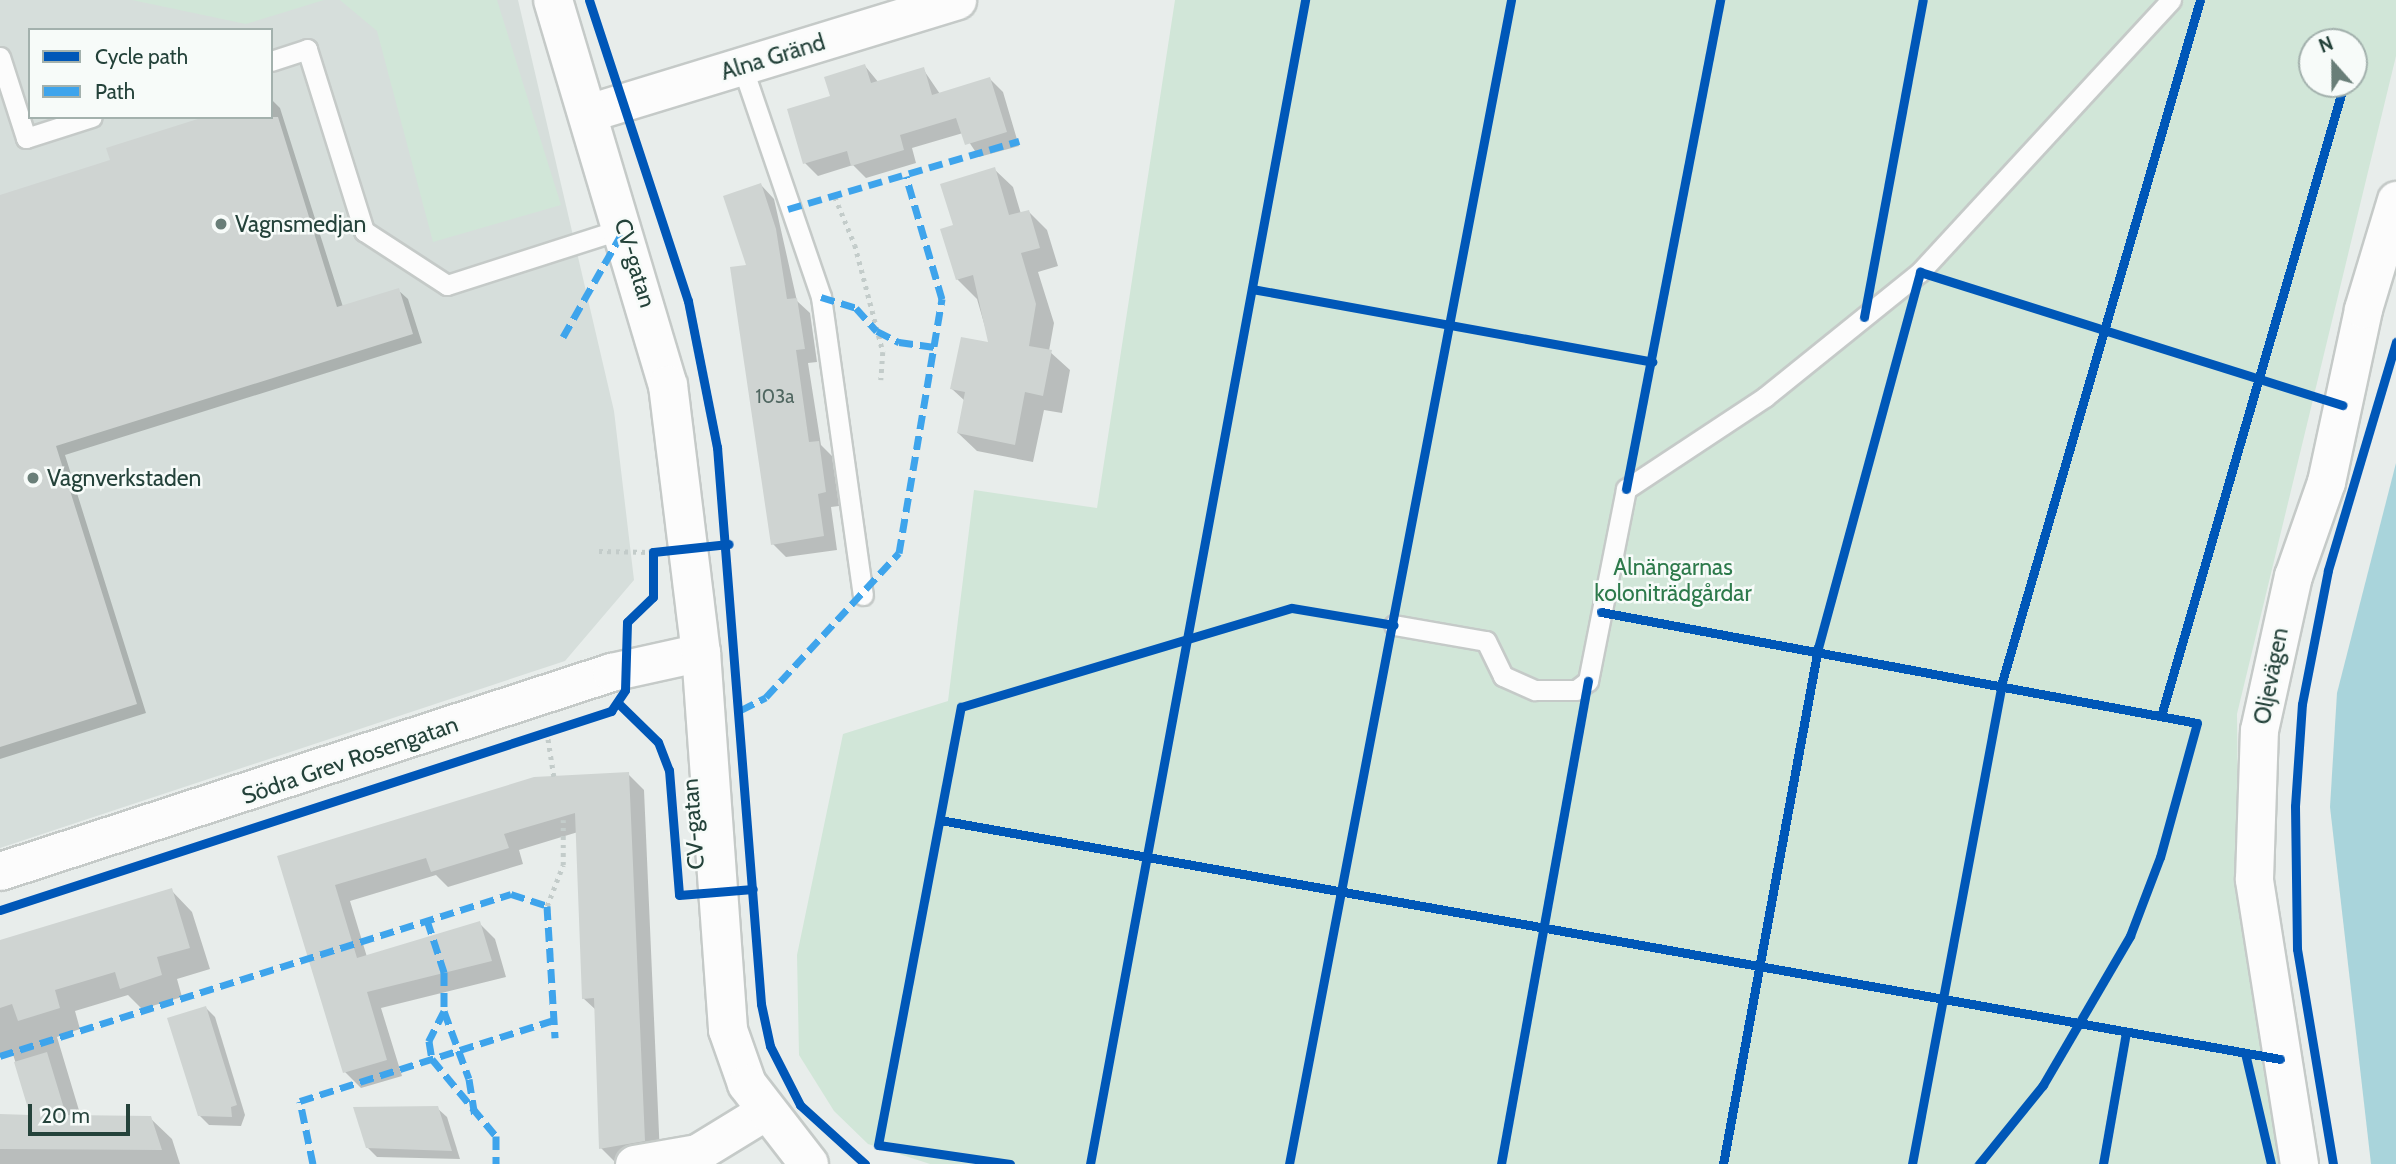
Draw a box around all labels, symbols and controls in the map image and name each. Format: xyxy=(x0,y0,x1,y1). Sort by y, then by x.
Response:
legend xyxy=(28,28,273,119)
street label: Alna Gränd xyxy=(718,28,828,86)
north arrow xyxy=(2298,28,2368,98)
text: N xyxy=(2316,32,2336,58)
text: Cycle path xyxy=(95,44,188,69)
text: Path xyxy=(95,79,135,104)
place label: Vagnsmedjan xyxy=(235,210,366,238)
street label: CV-gatan xyxy=(608,215,662,311)
marker: Vagnsmedjan xyxy=(213,216,229,232)
house number: 103a xyxy=(756,386,794,408)
place label: Vagnverkstaden xyxy=(47,464,201,492)
marker: Vagnverkstaden xyxy=(25,470,41,486)
park label: Alnängarnas koloniträdgårdar xyxy=(1594,553,1752,607)
street label: Oljevägen xyxy=(2248,625,2294,727)
street label: Södra Grev Rosengatan xyxy=(238,710,462,810)
street label: CV-gatan xyxy=(676,777,710,871)
scale bar xyxy=(32,1090,133,1134)
text: 20 m xyxy=(41,1103,90,1128)

